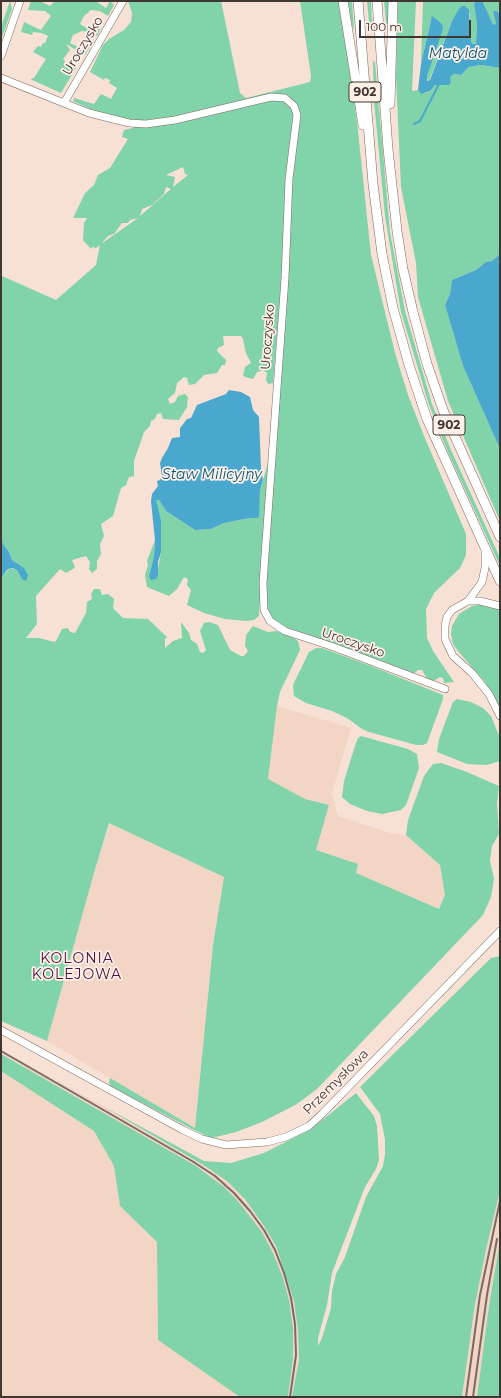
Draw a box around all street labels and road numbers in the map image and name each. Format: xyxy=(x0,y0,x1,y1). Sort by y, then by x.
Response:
street label: Uroczysko xyxy=(59,14,107,78)
road number: 902 xyxy=(349,82,381,102)
street label: Uroczysko xyxy=(258,303,278,371)
road number: 902 xyxy=(433,415,465,435)
street label: Uroczysko xyxy=(319,625,387,661)
street label: Przemysłowa xyxy=(300,1046,372,1118)

